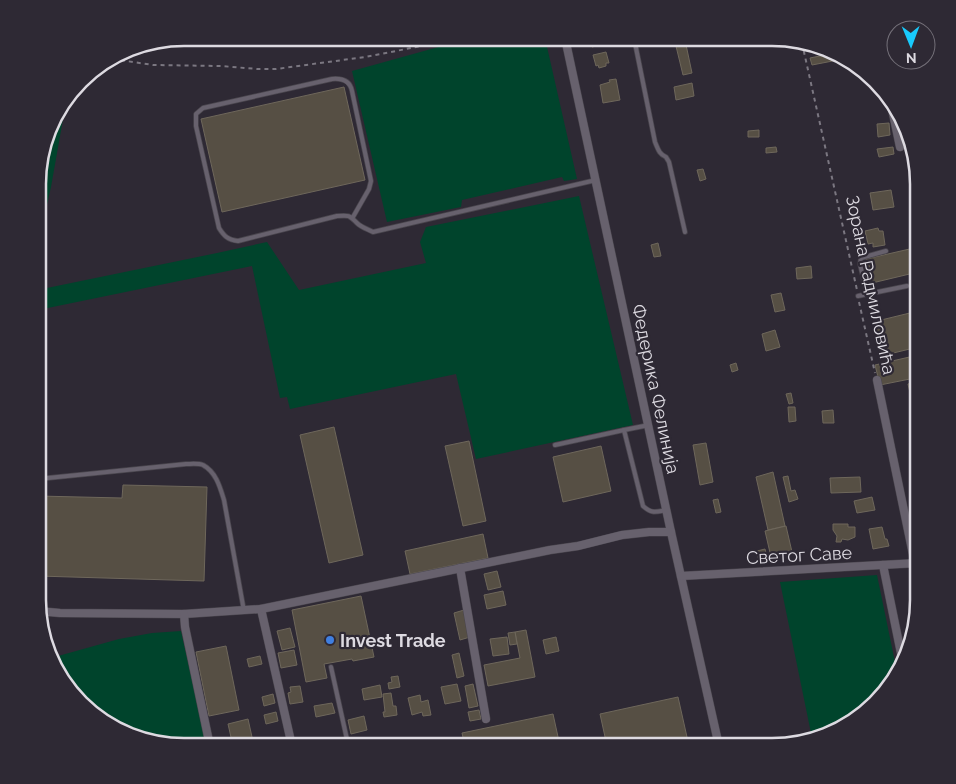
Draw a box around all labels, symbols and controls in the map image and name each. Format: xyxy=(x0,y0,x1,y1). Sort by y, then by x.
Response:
north arrow xyxy=(886,20,936,70)
text: N xyxy=(906,50,917,66)
street label: Зорана Радмиловића xyxy=(842,194,900,376)
street label: Федерика Фелинија xyxy=(628,302,684,476)
street label: Светог Саве xyxy=(745,542,853,568)
place label: Invest Trade xyxy=(340,630,446,651)
marker: Invest Trade xyxy=(324,634,336,646)

